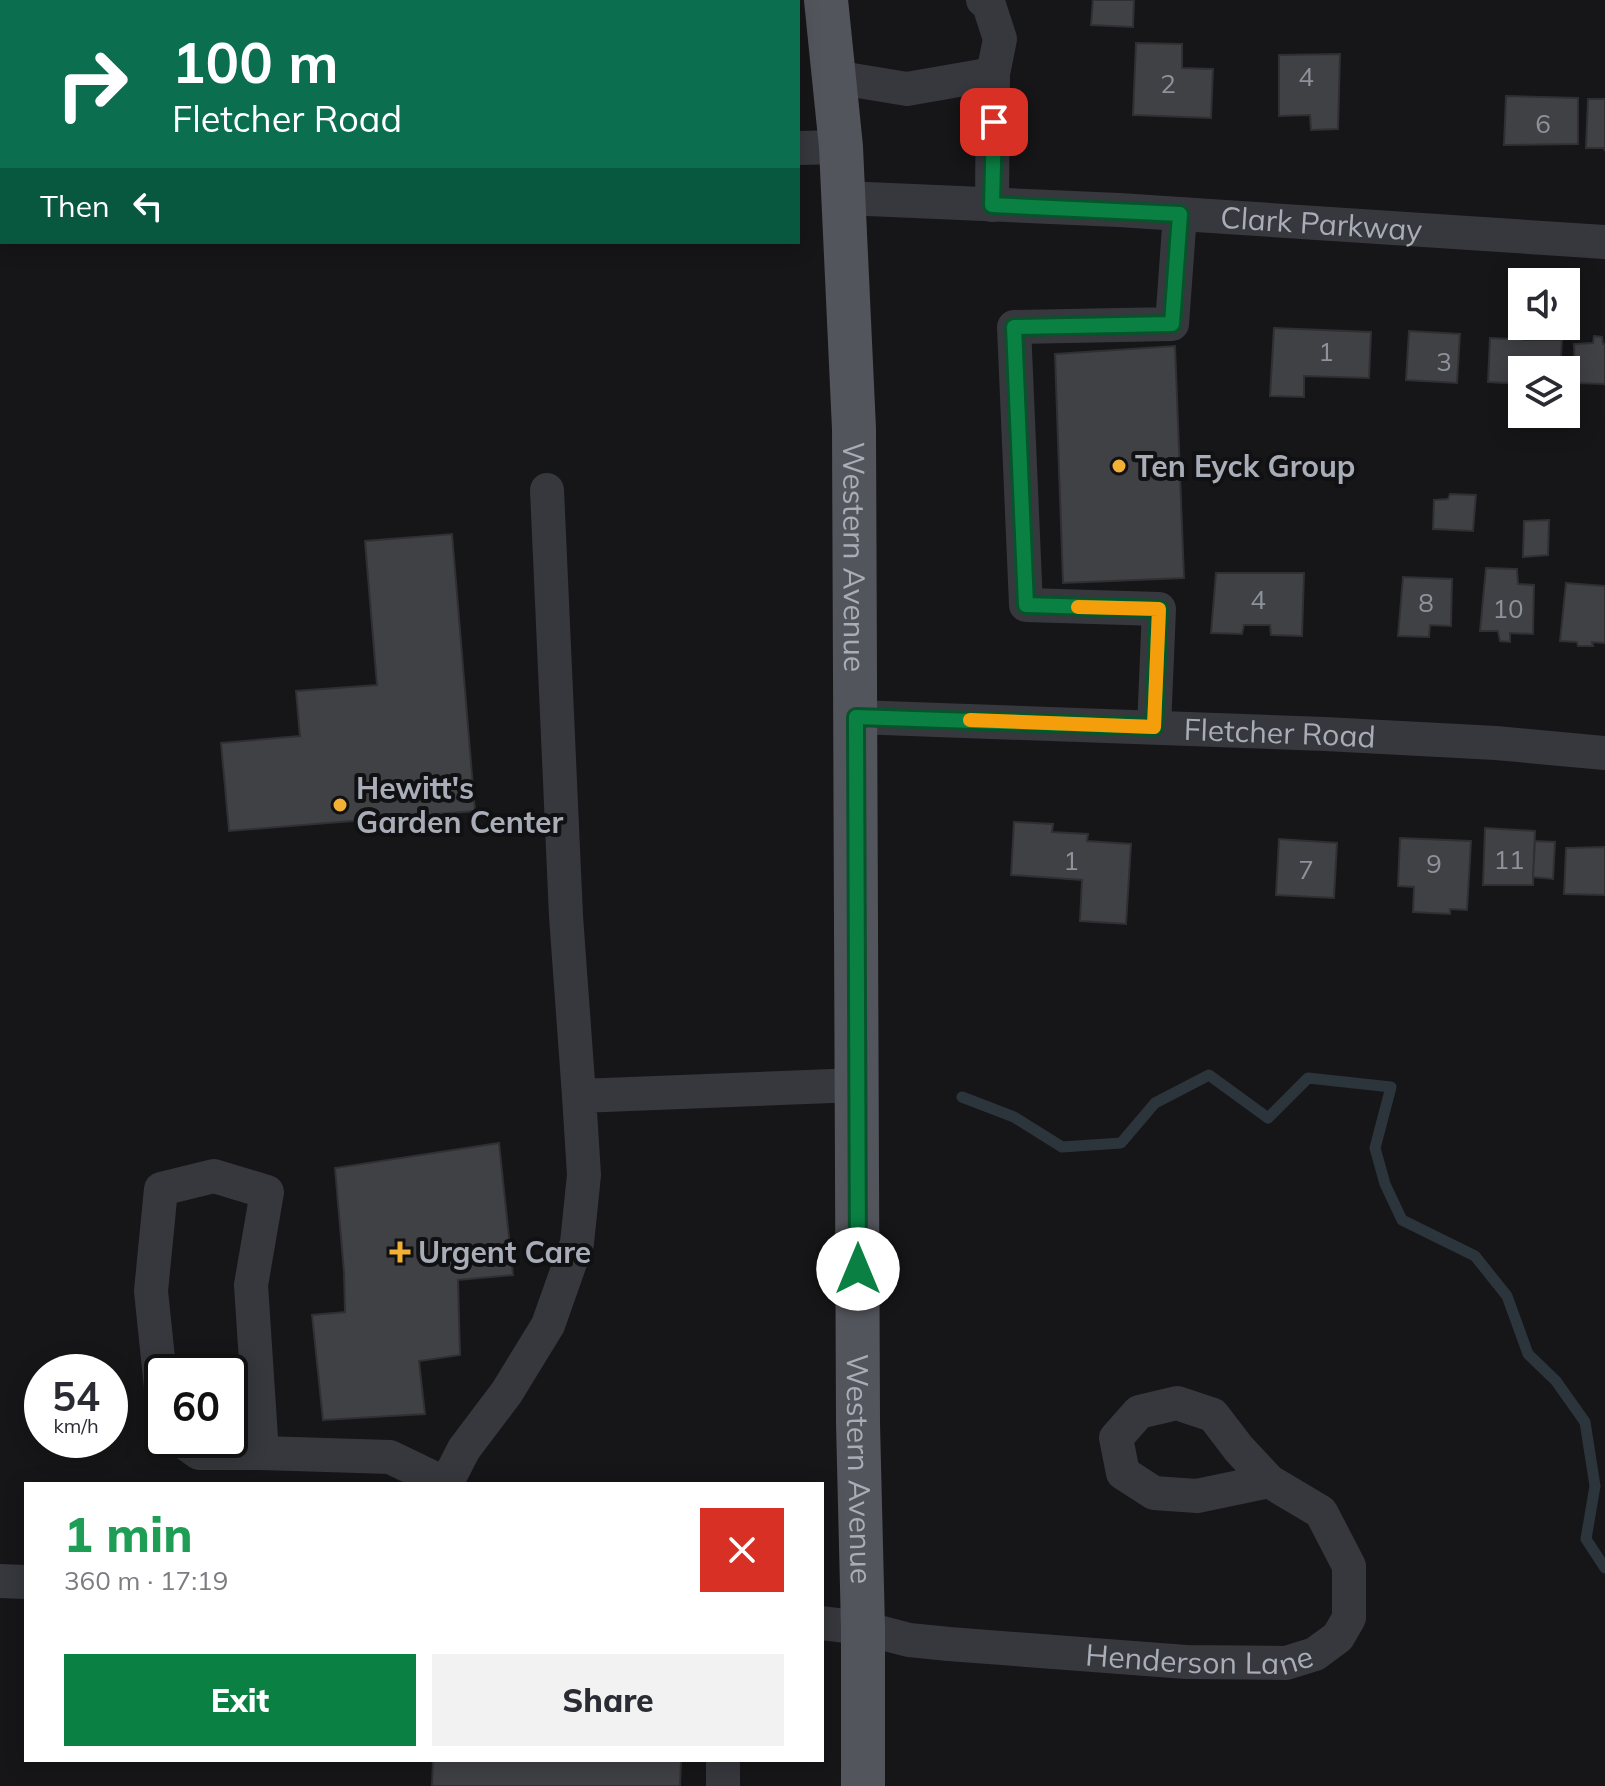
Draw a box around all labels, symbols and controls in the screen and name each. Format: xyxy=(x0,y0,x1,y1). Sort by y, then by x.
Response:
text: 100 m xyxy=(172,27,339,97)
icon: right xyxy=(40,32,144,136)
house number: 4 xyxy=(1298,60,1314,93)
house number: 2 xyxy=(1160,67,1176,100)
pin xyxy=(960,88,1028,156)
text: Fletcher Road xyxy=(172,96,402,141)
icon: arrive xyxy=(972,100,1016,144)
house number: 6 xyxy=(1535,107,1551,140)
icon: left xyxy=(126,184,170,228)
text: Then xyxy=(40,187,110,225)
street label: Clark Parkway xyxy=(1219,198,1423,249)
map controls xyxy=(1508,268,1580,428)
button: sound xyxy=(1508,268,1580,340)
house number: 1 xyxy=(1318,335,1334,368)
house number: 3 xyxy=(1436,345,1452,378)
button: layers xyxy=(1508,356,1580,428)
street label: Western Avenue xyxy=(835,442,874,672)
place label: Ten Eyck Group xyxy=(1135,447,1355,485)
marker: Ten Eyck Group xyxy=(1110,457,1128,475)
house number: 4 xyxy=(1250,583,1266,616)
house number: 8 xyxy=(1418,586,1434,619)
house number: 10 xyxy=(1492,592,1524,625)
street label: Fletcher Road xyxy=(1183,710,1377,756)
place label: Hewitt's Garden Center xyxy=(356,769,563,841)
marker: Hewitt's Garden Center xyxy=(331,796,349,814)
house number: 11 xyxy=(1493,843,1525,876)
house number: 1 xyxy=(1063,844,1079,877)
house number: 9 xyxy=(1426,847,1442,880)
house number: 7 xyxy=(1298,853,1314,886)
position arrow xyxy=(816,1227,900,1311)
place label: Urgent Care xyxy=(418,1233,591,1271)
marker: Urgent Care xyxy=(389,1241,411,1263)
speed limit sign: 60 xyxy=(144,1354,248,1458)
street label: Western Avenue xyxy=(839,1354,881,1584)
text: 54 xyxy=(52,1371,100,1421)
text: km/h xyxy=(53,1413,99,1438)
text: 1 min xyxy=(64,1504,193,1564)
button: close xyxy=(700,1508,784,1592)
text: 360 m · 17:19 xyxy=(64,1564,228,1597)
street label: Henderson Lane xyxy=(1084,1635,1318,1683)
button: Exit xyxy=(64,1654,416,1746)
button: Share xyxy=(432,1654,784,1746)

